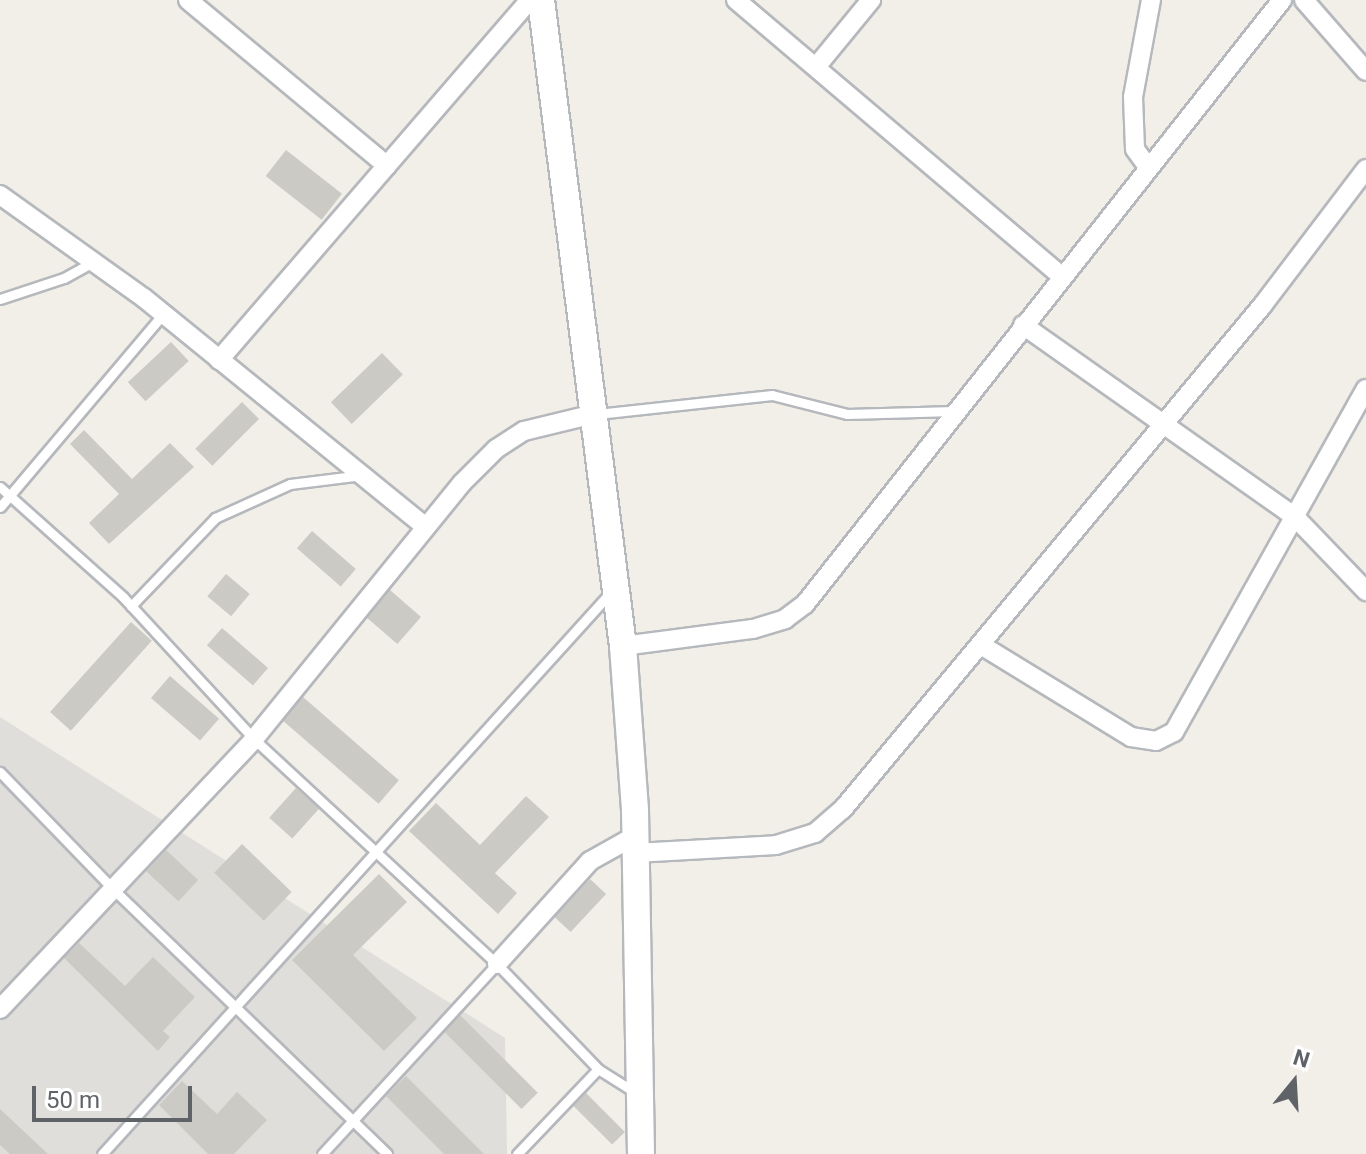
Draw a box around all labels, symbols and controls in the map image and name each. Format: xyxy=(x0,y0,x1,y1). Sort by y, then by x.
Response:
north arrow xyxy=(1254,1042,1334,1122)
text: N xyxy=(1290,1044,1313,1073)
scale bar xyxy=(36,1070,196,1120)
text: 50 m xyxy=(46,1086,100,1114)

